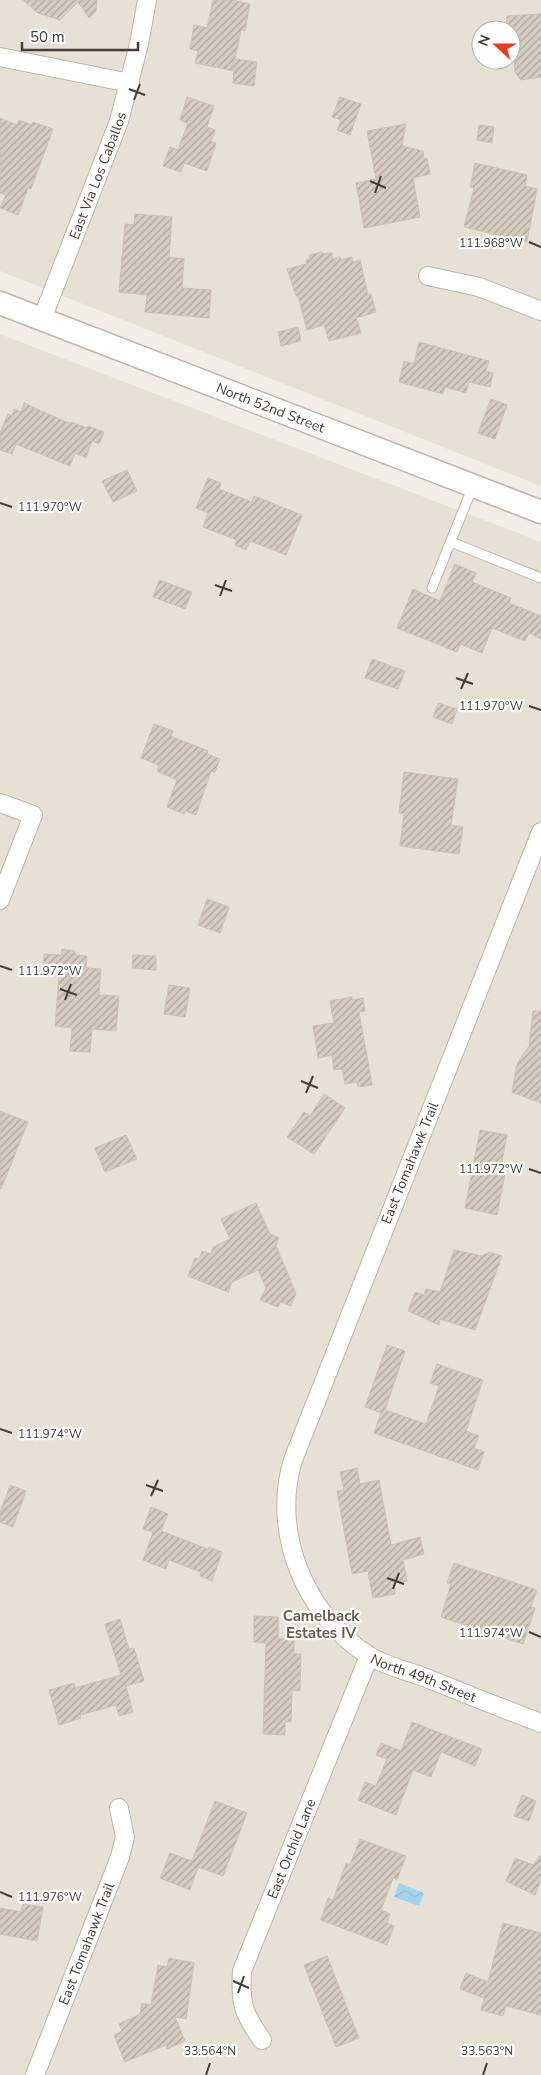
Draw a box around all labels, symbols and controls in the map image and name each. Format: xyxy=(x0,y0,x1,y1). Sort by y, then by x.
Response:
scale bar xyxy=(22,20,139,52)
north arrow xyxy=(471,20,521,70)
text: 50 m xyxy=(30,27,65,47)
text: N xyxy=(474,32,495,49)
street label: East Via Los Caballos xyxy=(64,109,131,242)
text: 111.968°W xyxy=(459,235,523,251)
street label: North 52nd Street xyxy=(214,378,328,437)
text: 111.970°W xyxy=(18,499,82,515)
text: 111.970°W xyxy=(459,698,523,714)
text: 111.972°W xyxy=(18,963,82,979)
street label: East Tomahawk Trail xyxy=(377,1098,443,1227)
text: 111.972°W xyxy=(459,1161,523,1177)
text: 111.974°W xyxy=(18,1426,82,1442)
district label: Camelback Estates IV xyxy=(283,1606,360,1643)
text: 111.974°W xyxy=(459,1625,523,1641)
street label: North 49th Street xyxy=(367,1649,479,1707)
street label: East Orchid Lane xyxy=(263,1796,320,1901)
street label: East Tomahawk Trail xyxy=(54,1879,119,2008)
text: 111.976°W xyxy=(18,1889,82,1905)
text: 33.564°N xyxy=(184,2043,236,2059)
text: 33.563°N xyxy=(461,2043,513,2059)

